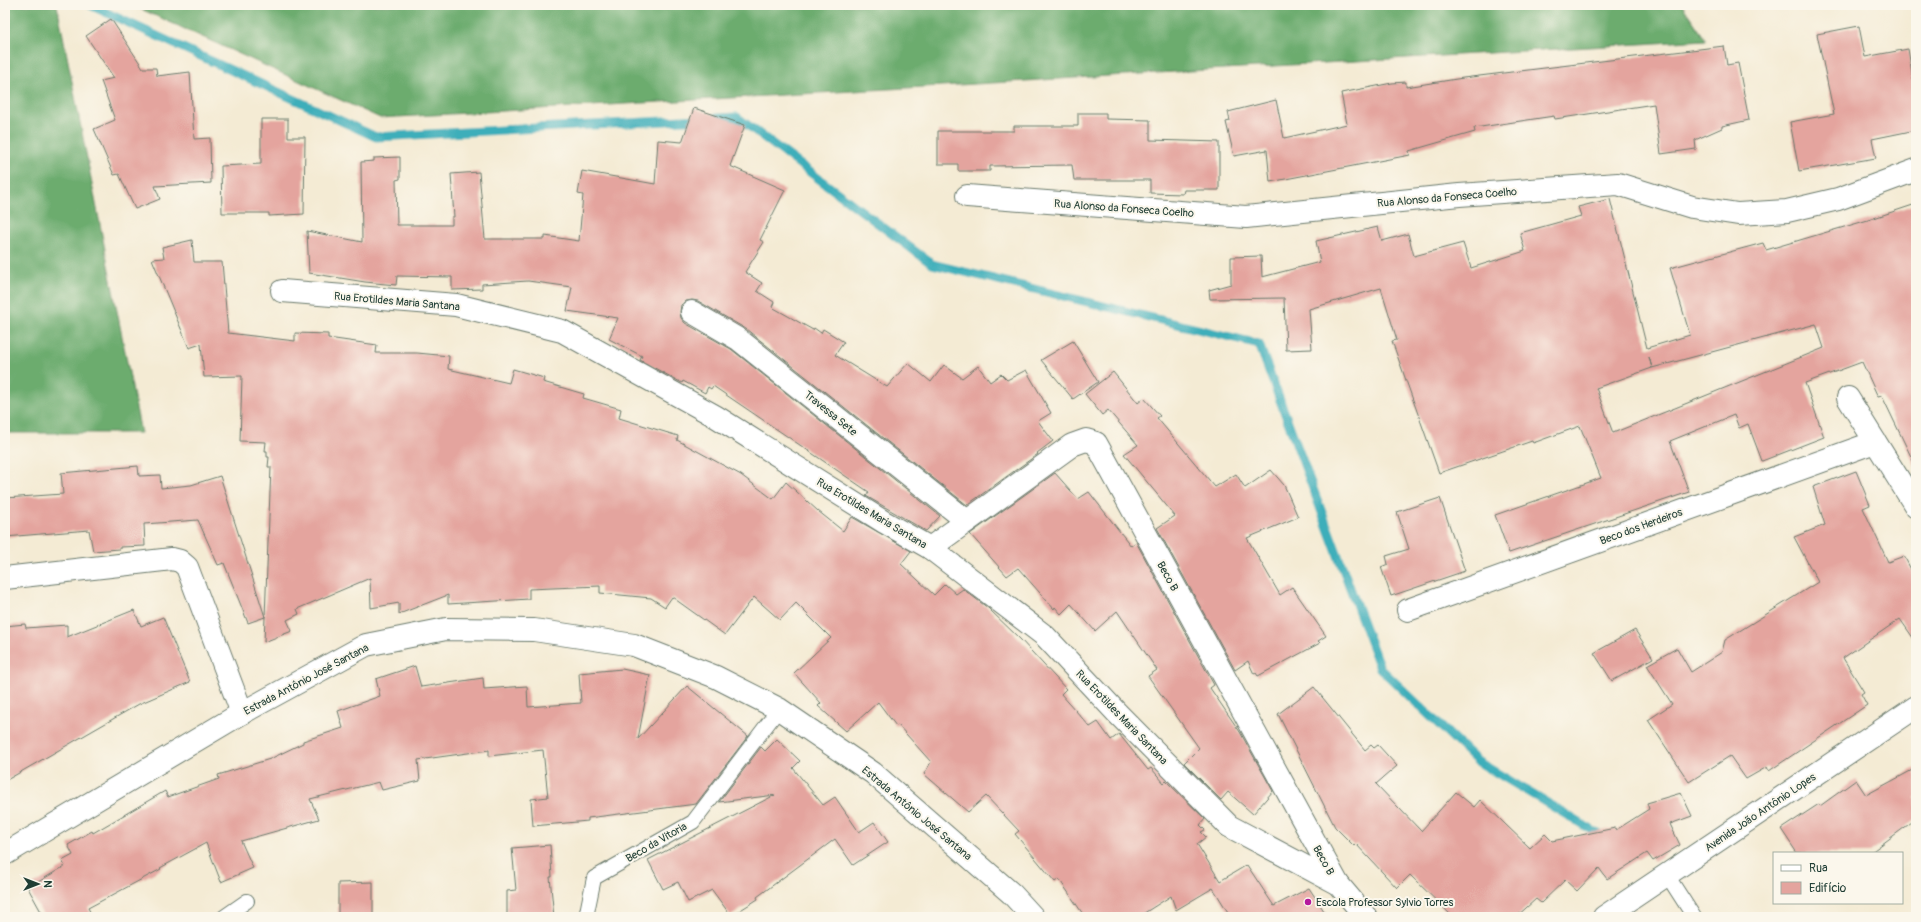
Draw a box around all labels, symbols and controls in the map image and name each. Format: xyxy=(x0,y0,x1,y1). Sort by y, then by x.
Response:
street label: Rua Alonso da Fonseca Coelho xyxy=(1377,185,1518,210)
street label: Rua Alonso da Fonseca Coelho xyxy=(1054,197,1194,220)
street label: Rua Erotildes Maria Santana xyxy=(333,290,460,313)
street label: Travessa Sete xyxy=(802,388,860,439)
street label: Rua Erotildes Maria Santana xyxy=(814,475,929,552)
street label: Beco dos Herdeiros xyxy=(1598,505,1684,547)
street label: Beco B xyxy=(1154,559,1181,593)
street label: Estrada Antônio José Santana xyxy=(242,641,371,718)
street label: Rua Erotildes Maria Santana xyxy=(1073,667,1170,767)
street label: Estrada Antônio José Santana xyxy=(859,764,974,863)
street label: Avenida João Antônio Lopes xyxy=(1702,770,1818,854)
street label: Beco da Vitoria xyxy=(623,820,689,865)
street label: Beco B xyxy=(1310,843,1337,877)
legend xyxy=(1773,852,1903,904)
text: Rua xyxy=(1809,861,1828,876)
north arrow xyxy=(18,864,58,904)
text: N xyxy=(41,880,54,888)
text: Edifício xyxy=(1809,881,1847,896)
place label: Escola Professor Sylvio Torres xyxy=(1316,896,1454,909)
marker: Escola Professor Sylvio Torres xyxy=(1303,897,1313,907)

